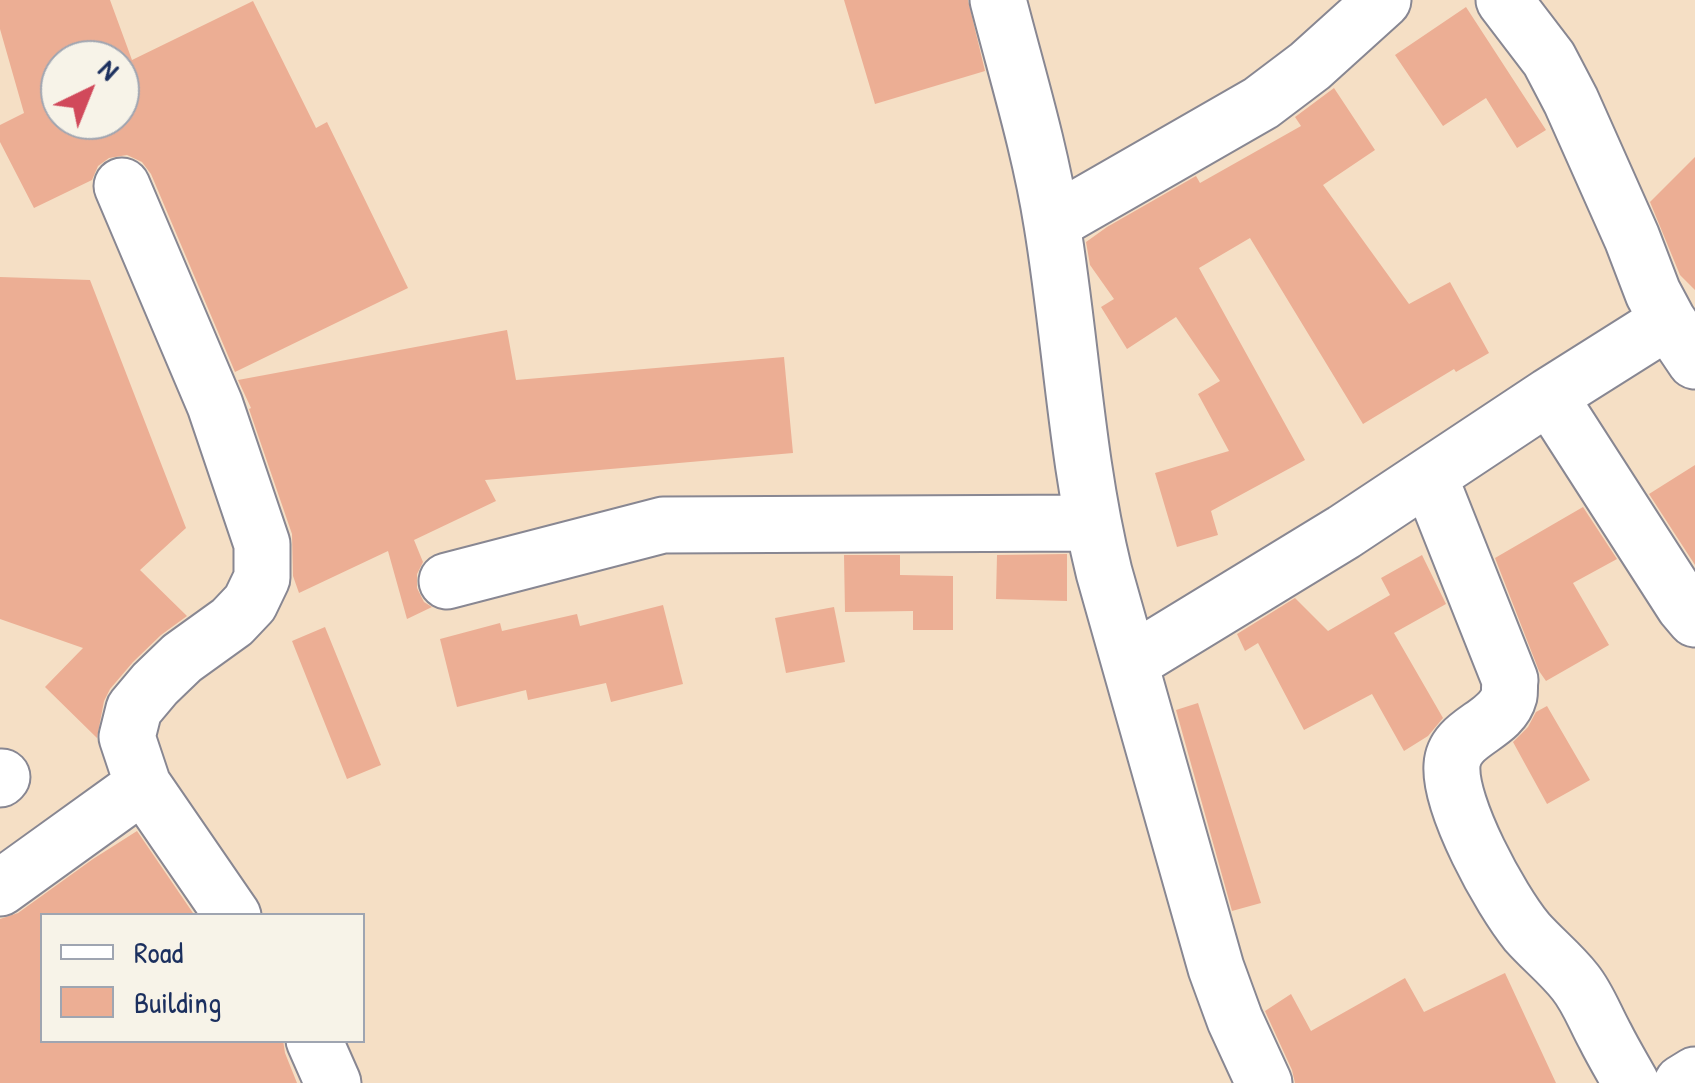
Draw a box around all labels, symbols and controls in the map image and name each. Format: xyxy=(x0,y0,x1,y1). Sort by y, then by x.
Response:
north arrow xyxy=(40,40,140,140)
text: N xyxy=(91,51,128,89)
legend xyxy=(40,913,365,1043)
text: Road xyxy=(134,932,183,972)
text: Building xyxy=(134,982,221,1022)

